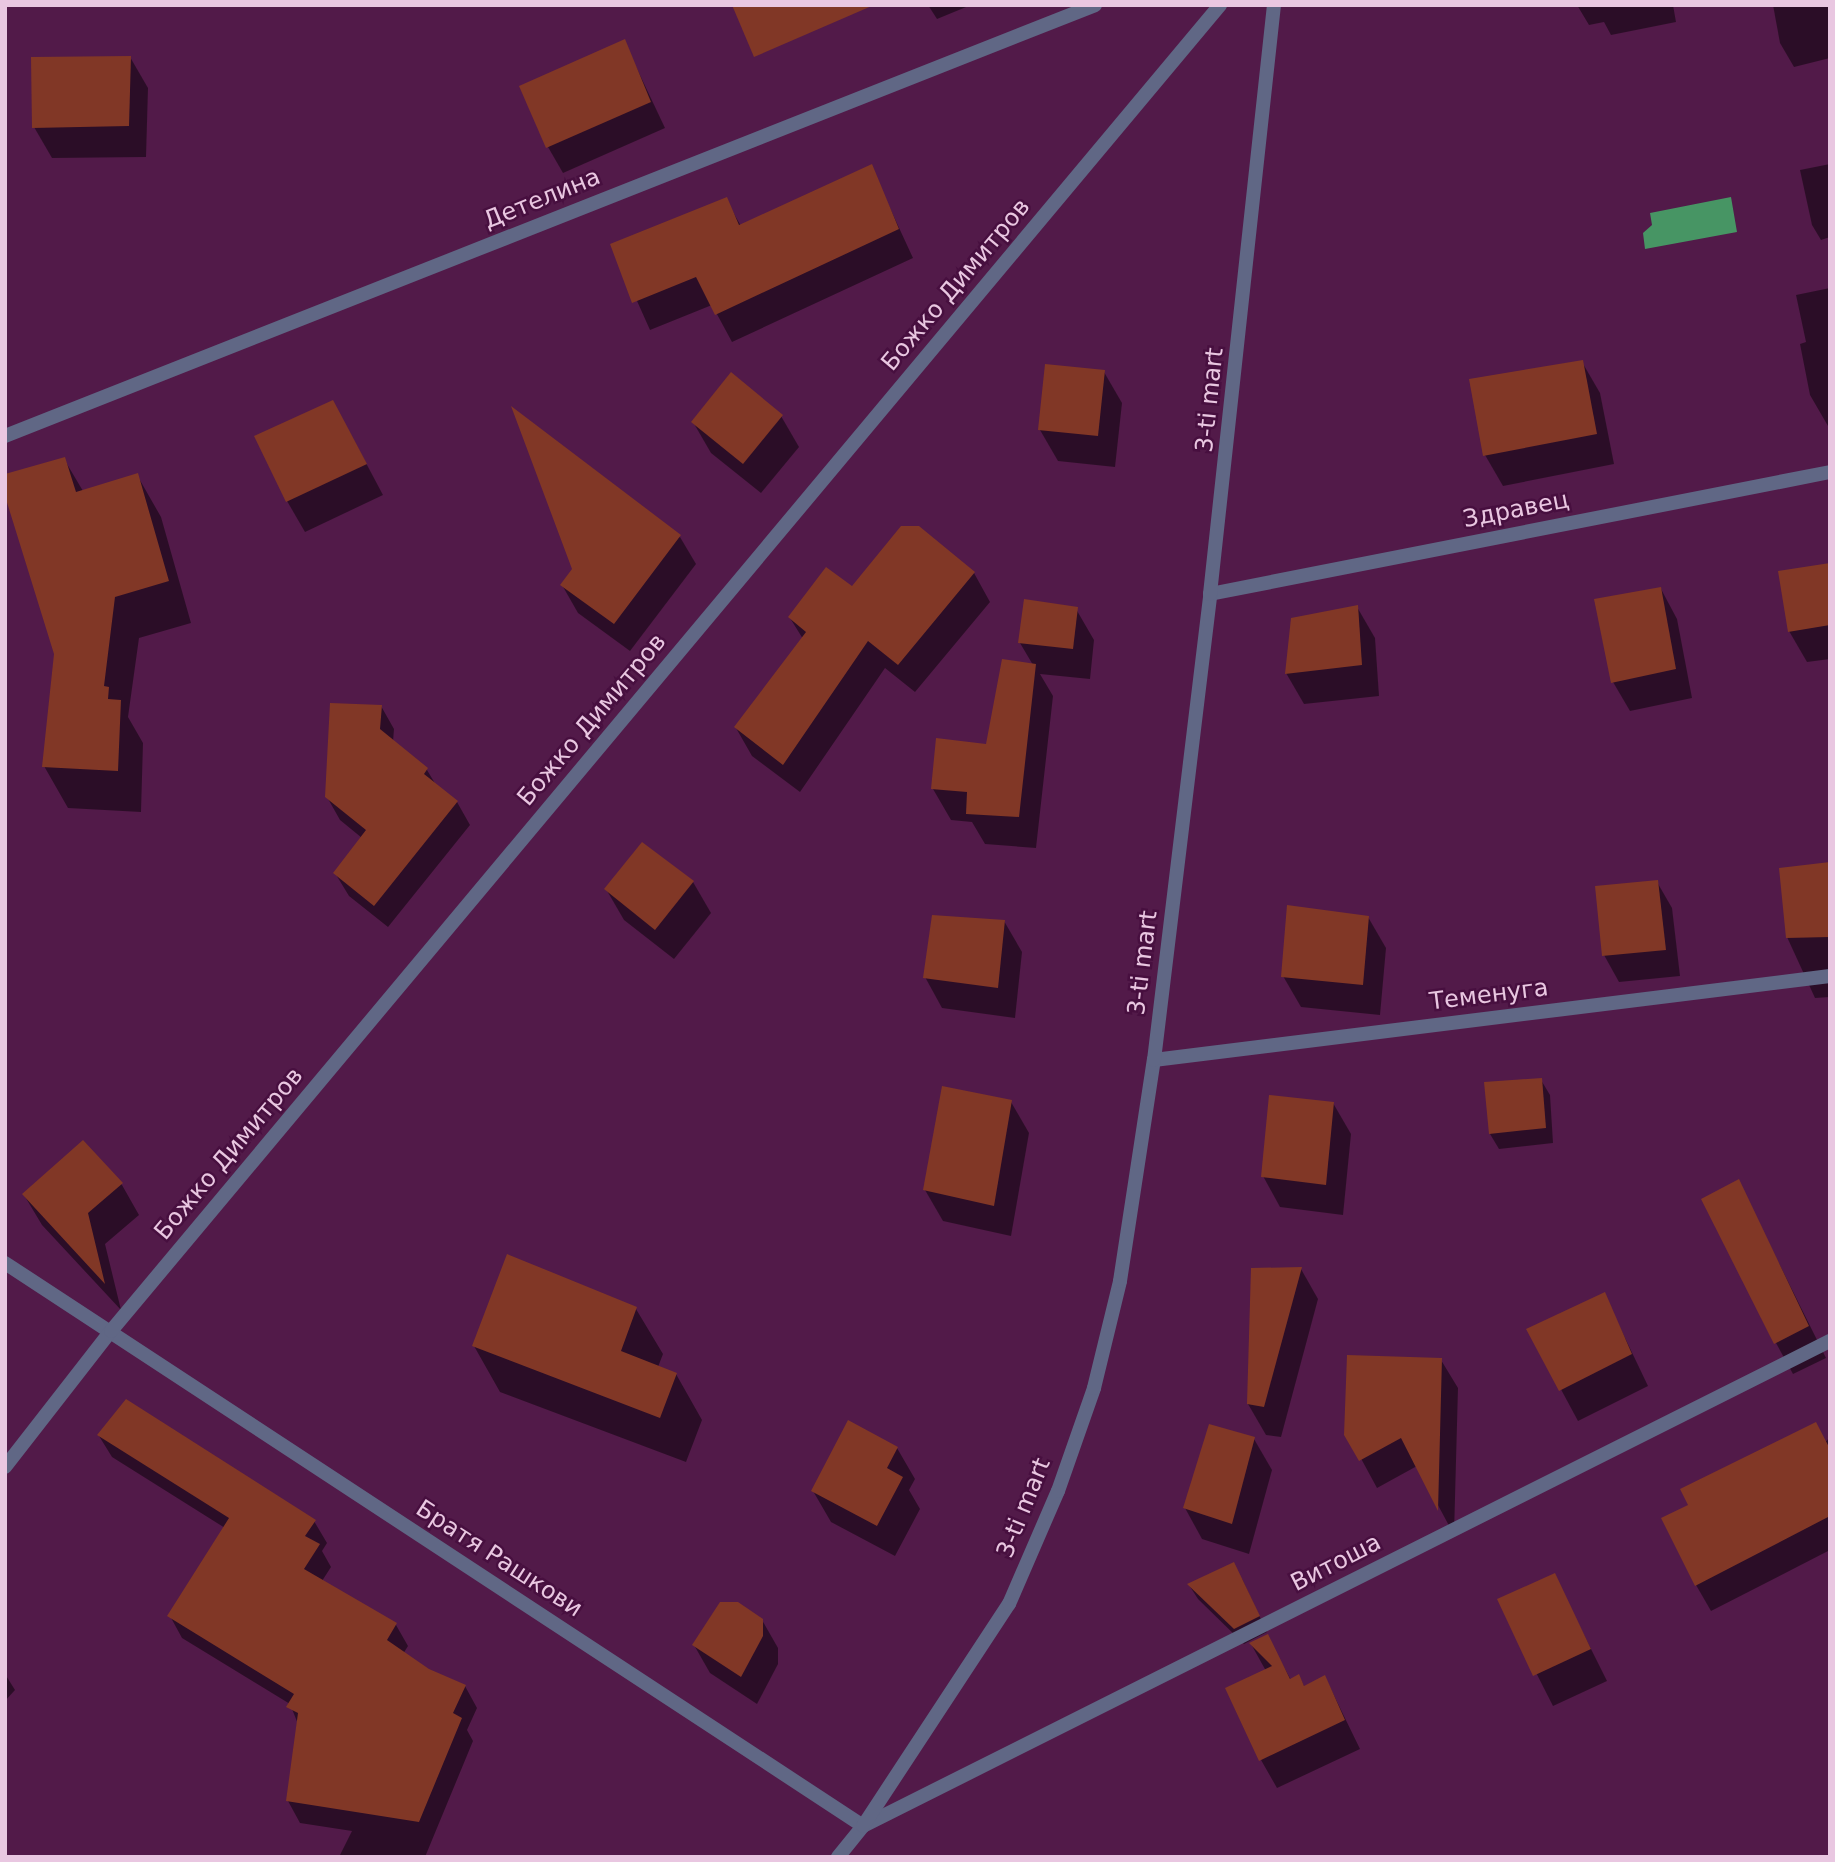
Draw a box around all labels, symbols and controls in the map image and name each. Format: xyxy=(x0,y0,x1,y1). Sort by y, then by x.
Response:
street label: Детелина xyxy=(479,162,605,236)
street label: Божко Димитров xyxy=(876,193,1036,377)
street label: 3-ti mart xyxy=(1190,346,1230,454)
street label: Здравец xyxy=(1461,486,1571,534)
street label: Божко Димитров xyxy=(512,628,672,812)
street label: 3-ti mart xyxy=(1122,909,1164,1017)
street label: Теменуга xyxy=(1428,973,1550,1017)
street label: Божко Димитров xyxy=(149,1062,309,1246)
street label: 3-ti mart xyxy=(991,1454,1057,1562)
street label: Братя Рашкови xyxy=(410,1494,588,1624)
street label: Витоша xyxy=(1286,1528,1386,1598)

